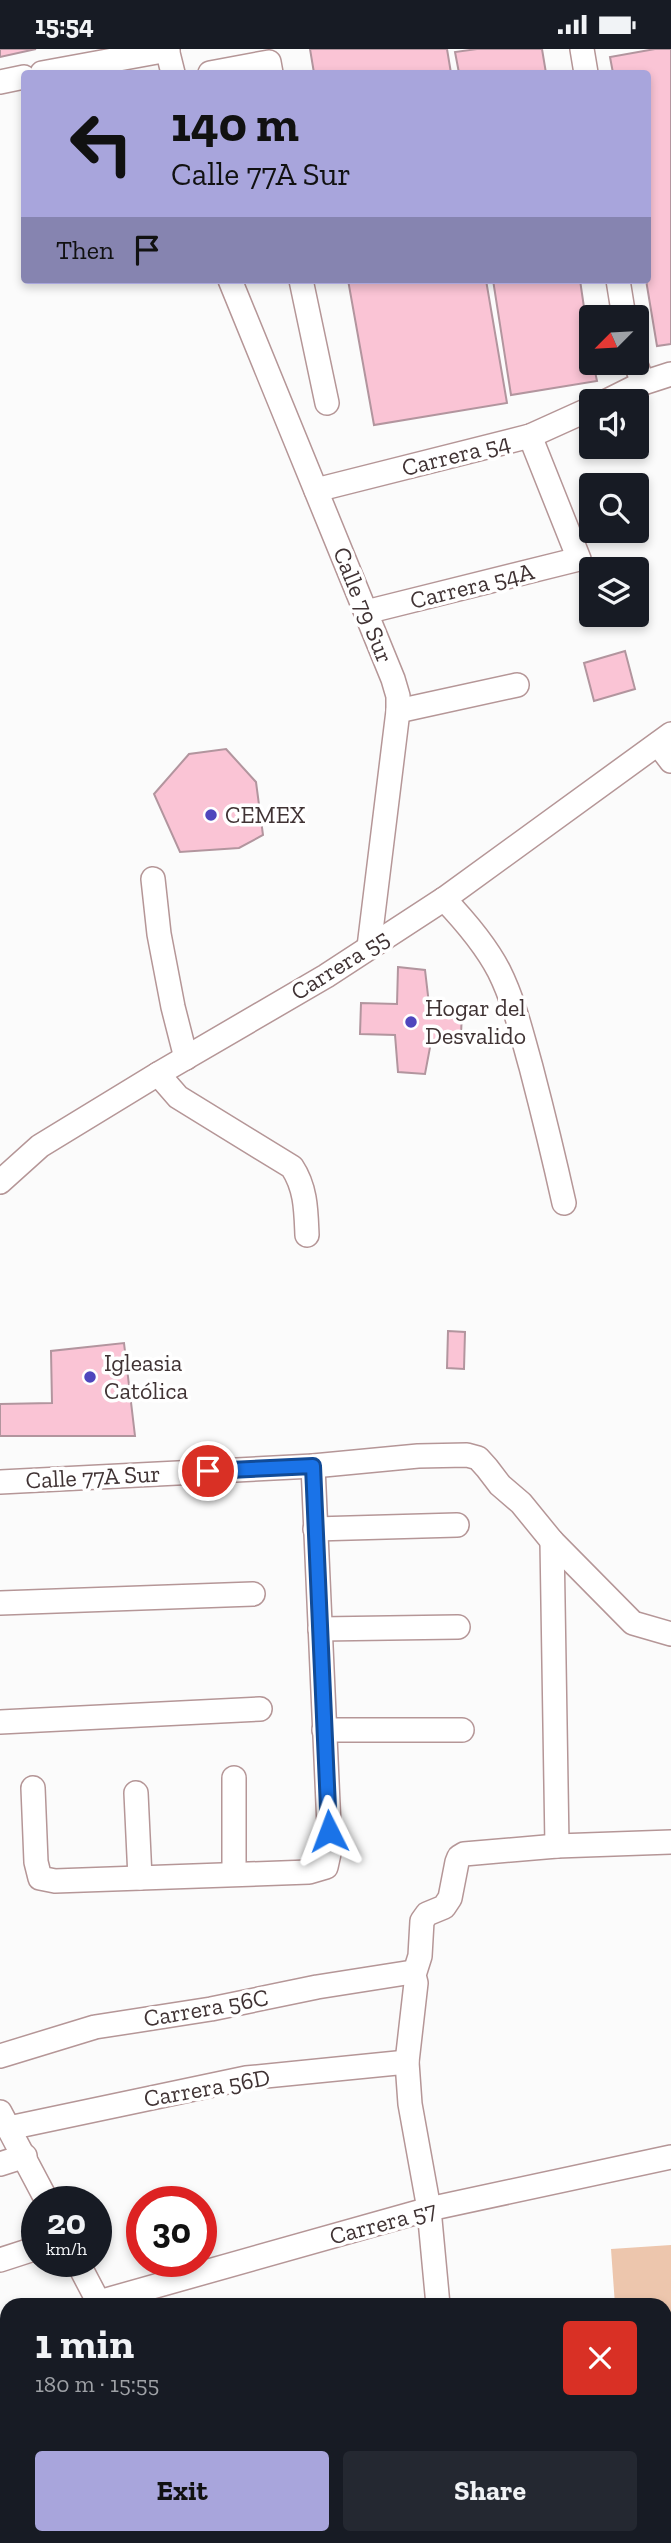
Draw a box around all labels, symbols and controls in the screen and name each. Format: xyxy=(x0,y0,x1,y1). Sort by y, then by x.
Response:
text: 15:54 xyxy=(35,9,94,41)
text: 140 m xyxy=(171,95,299,154)
icon: left xyxy=(56,98,147,189)
text: Calle 77A Sur xyxy=(171,155,351,193)
icon: arrive xyxy=(128,231,166,269)
text: Then xyxy=(56,234,114,266)
north arrow xyxy=(579,305,649,375)
map controls xyxy=(579,305,649,627)
button: sound xyxy=(579,389,649,459)
street label: Carrera 54 xyxy=(399,427,513,482)
button: search xyxy=(579,473,649,543)
street label: Calle 79 Sur xyxy=(327,543,400,667)
street label: Carrera 54A xyxy=(407,556,537,615)
button: layers xyxy=(579,557,649,627)
place label: CEMEX xyxy=(225,800,305,829)
marker: CEMEX xyxy=(203,807,219,823)
street label: Carrera 55 xyxy=(285,923,394,1006)
place label: Hogar del Desvalido xyxy=(425,993,526,1050)
marker: Hogar del Desvalido xyxy=(403,1014,419,1030)
place label: Igleasia Católica xyxy=(104,1348,189,1405)
marker: Igleasia Católica xyxy=(82,1369,98,1385)
pin xyxy=(178,1441,238,1501)
icon: arrive xyxy=(189,1452,227,1490)
street label: Calle 77A Sur xyxy=(25,1458,161,1495)
position arrow xyxy=(292,1794,366,1868)
street label: Carrera 56C xyxy=(141,1982,271,2033)
street label: Carrera 56D xyxy=(142,2062,272,2113)
speed limit sign: 30 xyxy=(126,2186,217,2277)
street label: Carrera 57 xyxy=(326,2194,439,2251)
text: 20 xyxy=(47,2201,86,2243)
text: km/h xyxy=(46,2238,87,2260)
text: 1 min xyxy=(35,2318,134,2369)
button: close xyxy=(563,2321,637,2395)
text: 180 m · 15:55 xyxy=(35,2370,159,2398)
button: Exit xyxy=(35,2451,329,2531)
button: Share xyxy=(343,2451,637,2531)

